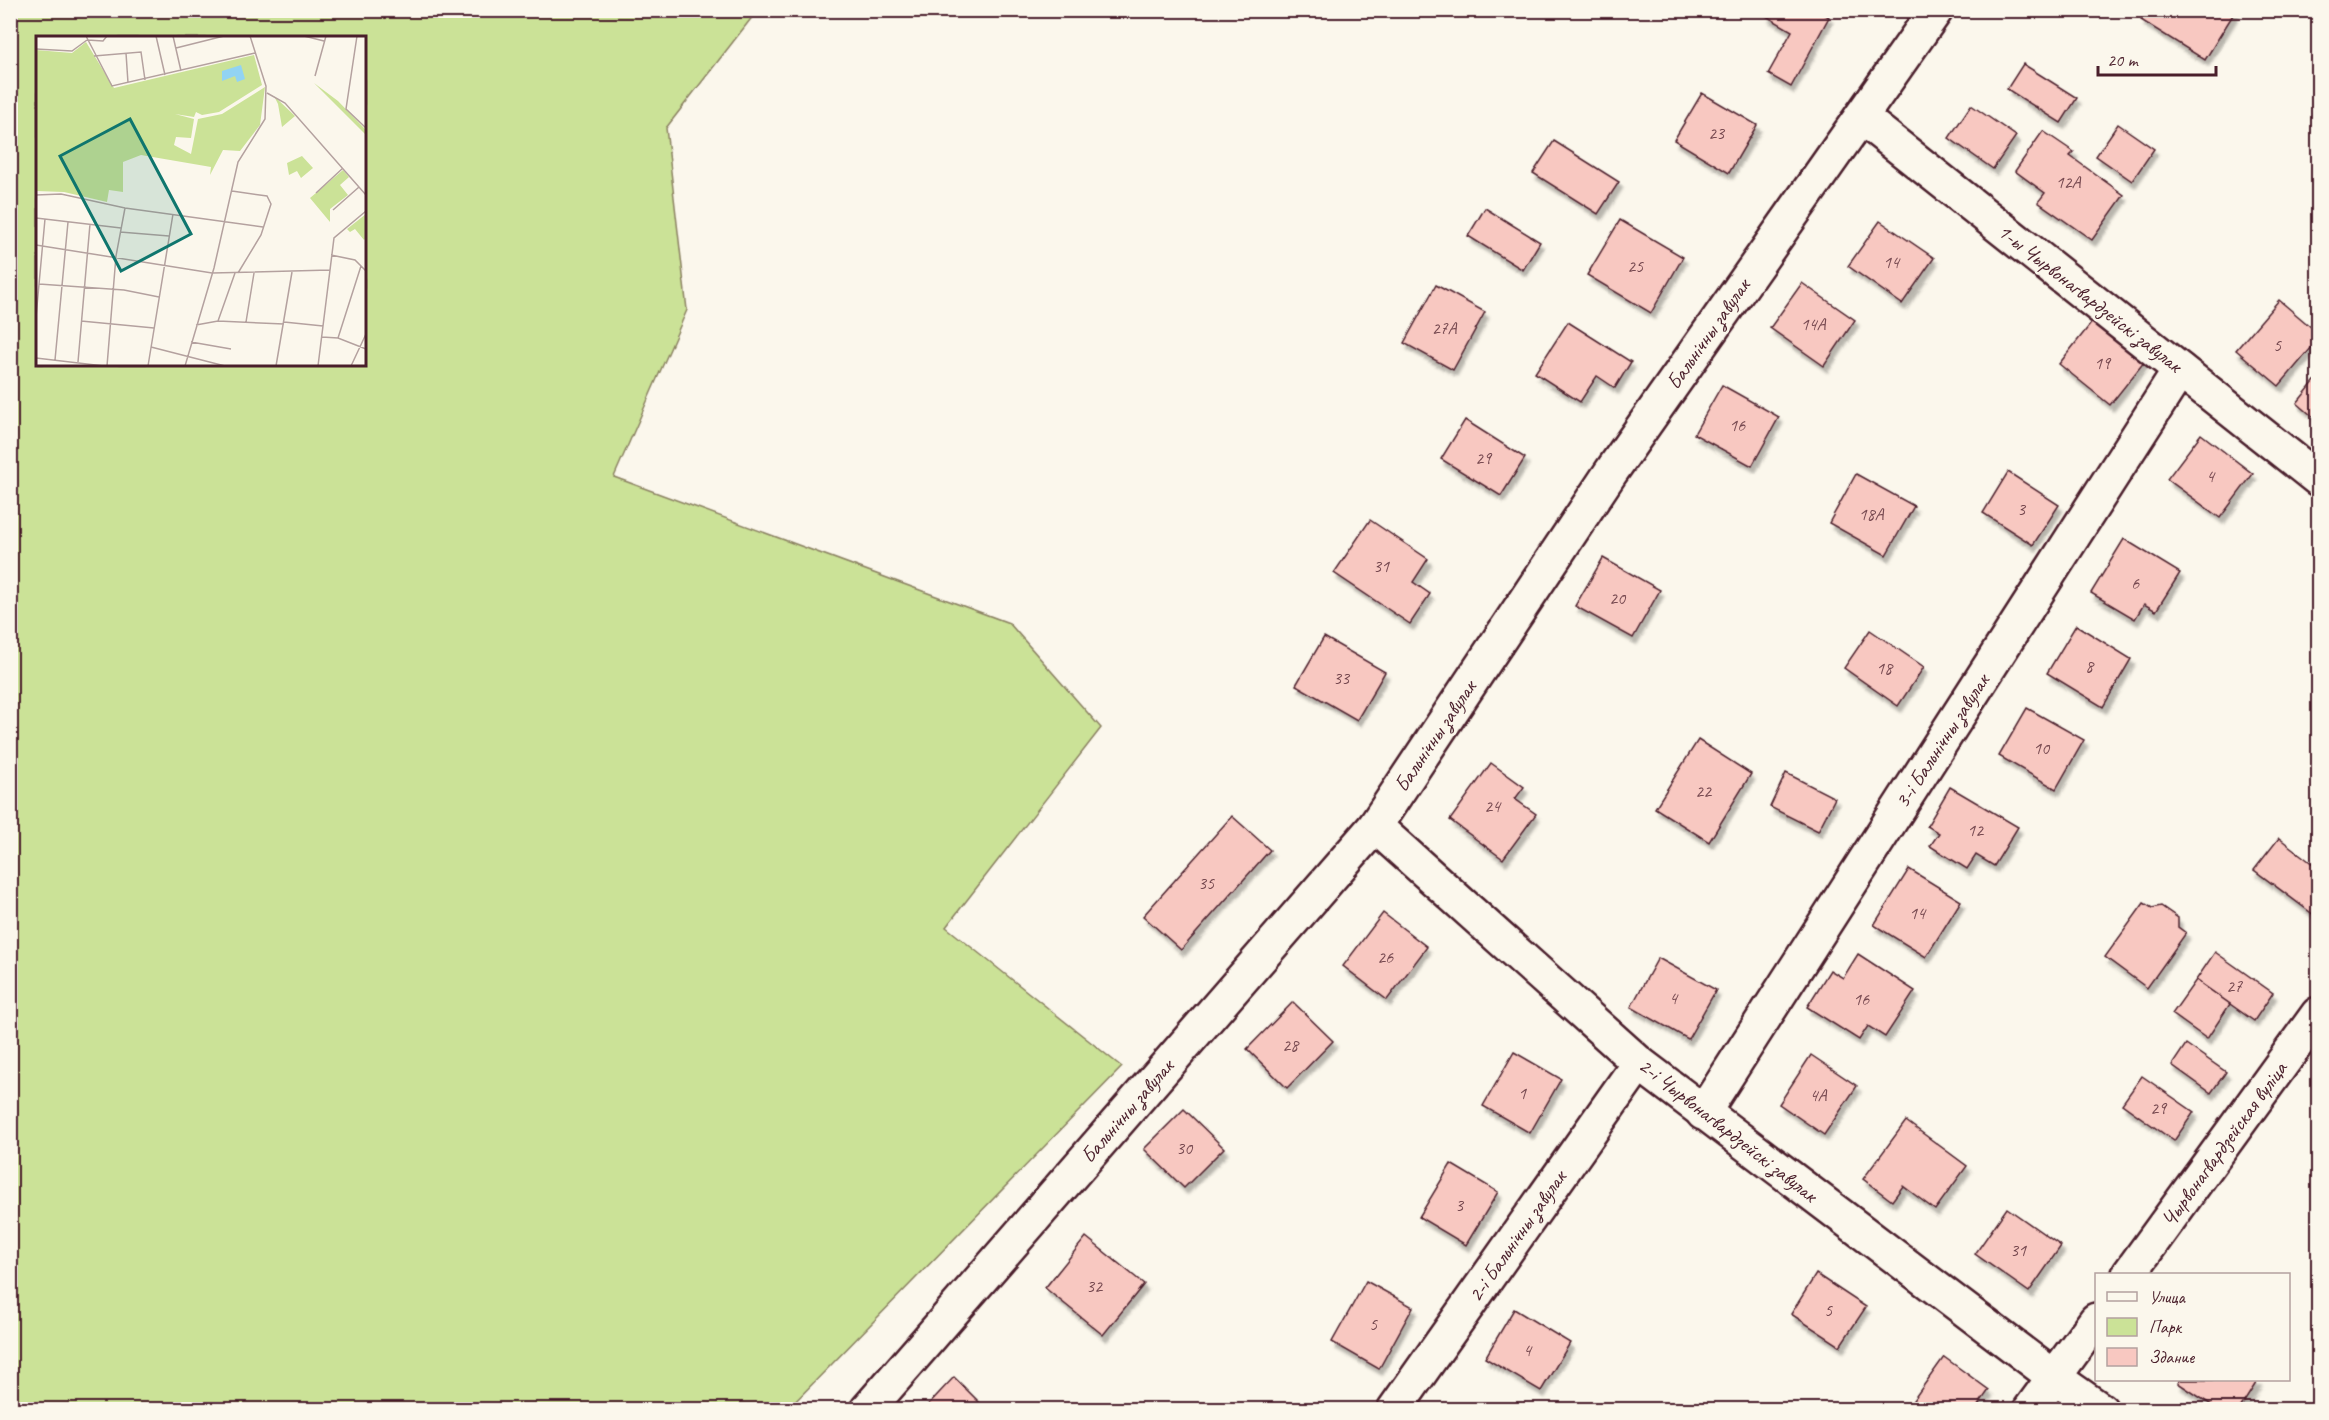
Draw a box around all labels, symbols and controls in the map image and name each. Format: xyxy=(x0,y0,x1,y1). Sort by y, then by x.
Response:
inset map xyxy=(36,36,366,366)
scale bar xyxy=(2098,39,2216,77)
text: 20 m xyxy=(2107,49,2140,71)
house number: 23 xyxy=(1708,122,1726,144)
house number: 12А xyxy=(2055,171,2082,193)
street label: 1-ы Чырвонагвардзейскі завулак xyxy=(1992,218,2189,380)
house number: 14 xyxy=(1883,251,1901,273)
house number: 25 xyxy=(1627,255,1644,277)
street label: Бальнічны завулак xyxy=(1660,272,1758,395)
house number: 14А xyxy=(1800,313,1827,335)
house number: 27А xyxy=(1431,317,1458,339)
house number: 5 xyxy=(2273,334,2282,356)
house number: 19 xyxy=(2094,352,2112,374)
house number: 16 xyxy=(1729,414,1746,436)
house number: 29 xyxy=(1475,447,1493,469)
house number: 4 xyxy=(2206,465,2216,487)
house number: 3 xyxy=(2017,498,2027,520)
house number: 18А xyxy=(1858,503,1885,525)
house number: 31 xyxy=(1373,555,1390,577)
house number: 6 xyxy=(2131,572,2140,594)
house number: 20 xyxy=(1609,587,1627,609)
house number: 8 xyxy=(2085,655,2095,677)
house number: 18 xyxy=(1876,657,1894,679)
house number: 33 xyxy=(1333,667,1351,689)
street label: 3-і Бальнічны завулак xyxy=(1889,667,1997,813)
street label: Бальнічны завулак xyxy=(1388,673,1484,797)
house number: 10 xyxy=(2033,737,2051,759)
house number: 22 xyxy=(1695,780,1713,802)
house number: 24 xyxy=(1484,795,1502,817)
house number: 12 xyxy=(1967,819,1985,841)
house number: 35 xyxy=(1198,872,1215,894)
house number: 14 xyxy=(1909,902,1927,924)
house number: 26 xyxy=(1377,946,1394,968)
house number: 27 xyxy=(2226,975,2243,997)
house number: 4 xyxy=(1669,987,1679,1009)
house number: 16 xyxy=(1853,988,1870,1010)
house number: 28 xyxy=(1282,1034,1300,1056)
street label: Бальнічны завулак xyxy=(1075,1052,1181,1169)
street label: 2-і Чырвонагвардзейскі завулак xyxy=(1633,1052,1824,1210)
street label: Чырвонагвардзейская вуліца xyxy=(2155,1055,2294,1231)
house number: 1 xyxy=(1518,1082,1527,1104)
house number: 4А xyxy=(1809,1084,1828,1106)
house number: 29 xyxy=(2150,1097,2168,1119)
house number: 30 xyxy=(1176,1137,1194,1159)
street label: 2-і Бальнічны завулак xyxy=(1462,1164,1574,1307)
house number: 3 xyxy=(1455,1194,1465,1216)
house number: 31 xyxy=(2010,1239,2027,1261)
legend xyxy=(2095,1273,2290,1381)
house number: 32 xyxy=(1086,1275,1104,1297)
text: Улица xyxy=(2149,1286,2186,1308)
house number: 5 xyxy=(1824,1299,1833,1321)
house number: 5 xyxy=(1369,1313,1378,1335)
text: Парк xyxy=(2149,1316,2183,1338)
house number: 4 xyxy=(1523,1339,1533,1361)
text: Здание xyxy=(2149,1346,2195,1368)

